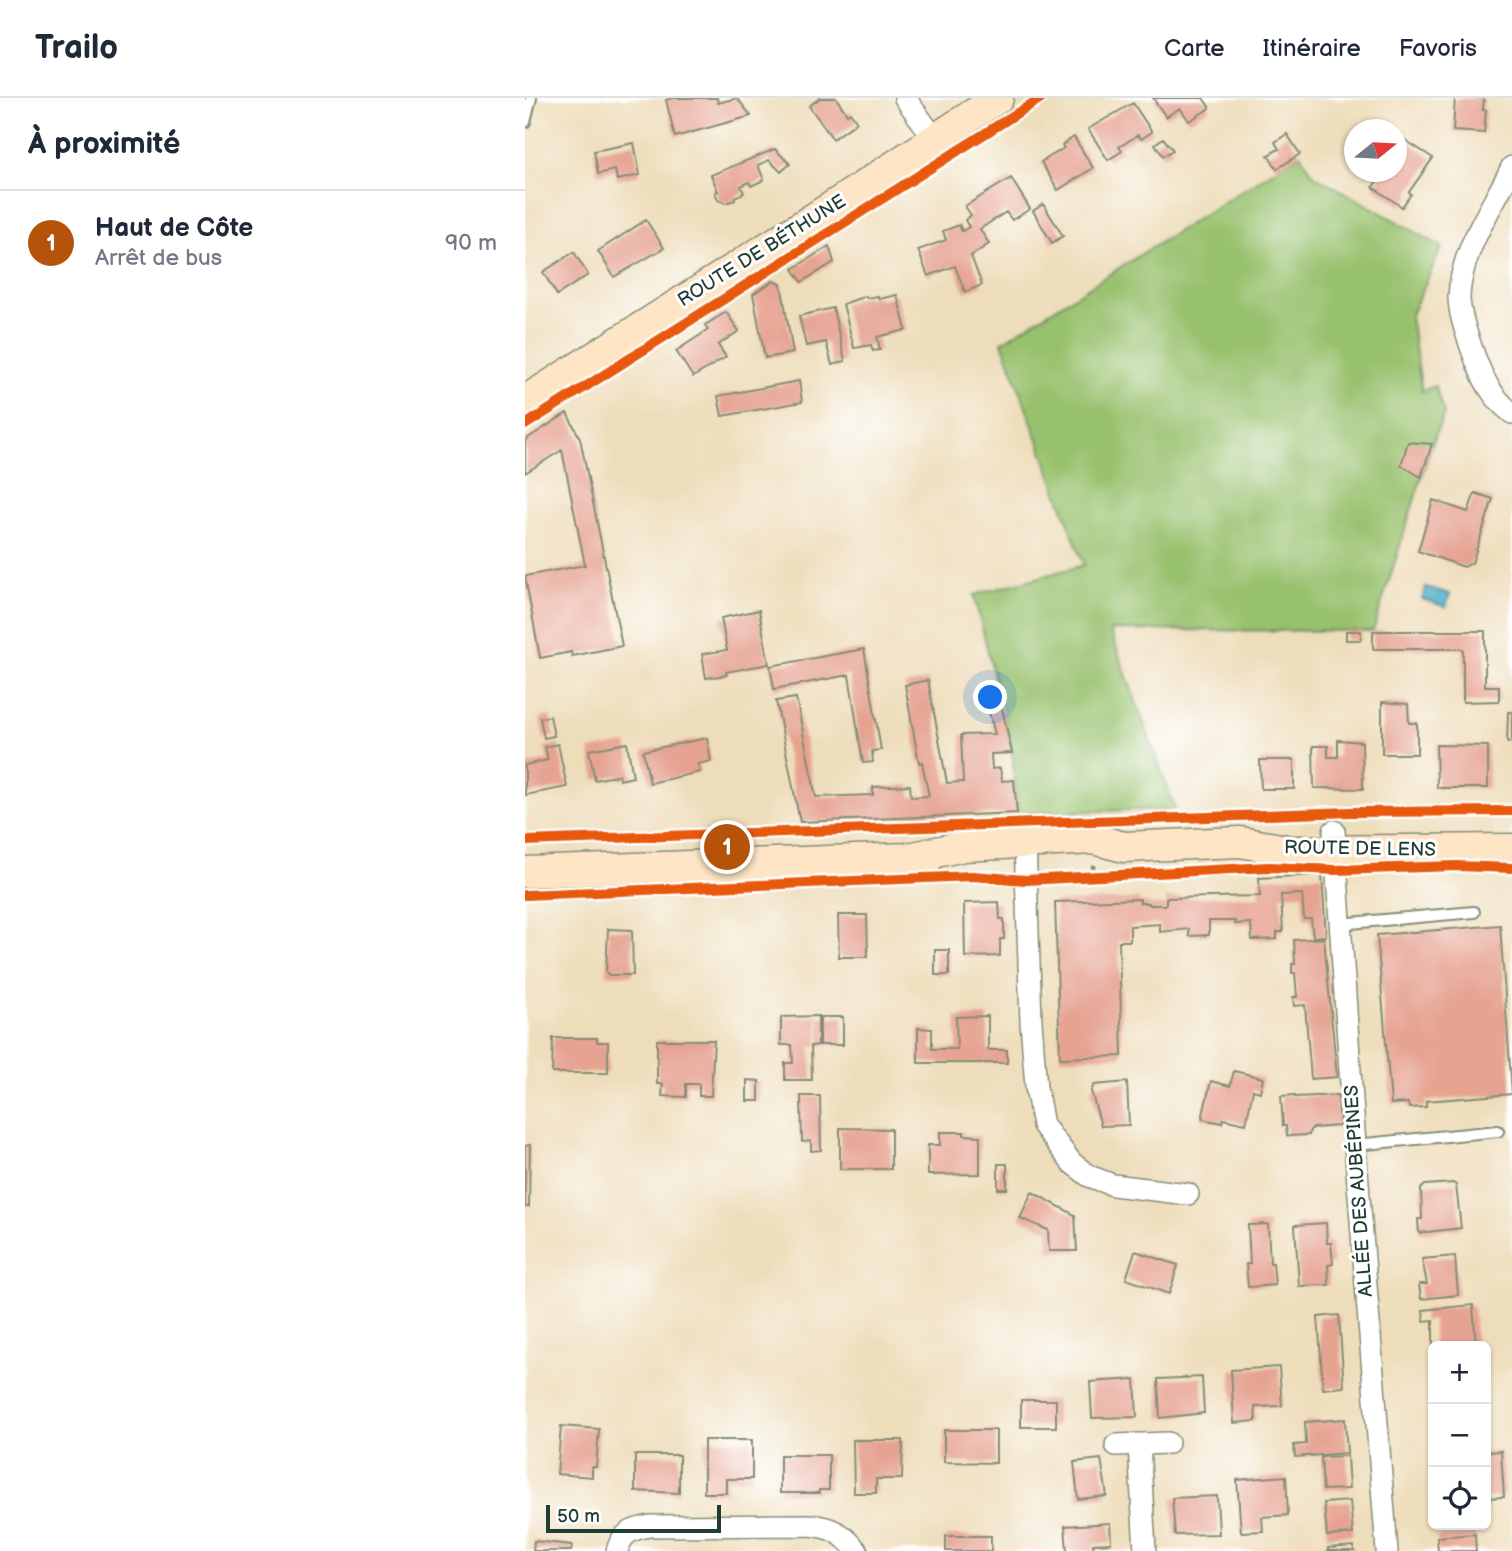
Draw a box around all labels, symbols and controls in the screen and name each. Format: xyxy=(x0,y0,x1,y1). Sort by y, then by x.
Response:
text: Trailo xyxy=(35,28,118,68)
text: Carte xyxy=(1164,34,1225,63)
text: Itinéraire xyxy=(1263,34,1361,63)
text: Favoris xyxy=(1399,34,1477,63)
north arrow xyxy=(1344,119,1407,182)
text: À proximité xyxy=(28,126,180,162)
street label: ROUTE DE BÉTHUNE xyxy=(673,189,850,312)
text: Haut de Côte xyxy=(95,213,253,244)
text: 1 xyxy=(46,229,56,257)
text: 90 m xyxy=(445,229,497,257)
text: Arrêt de bus xyxy=(95,244,222,272)
your location xyxy=(973,680,1007,714)
pin: 1 xyxy=(704,821,750,873)
street label: ROUTE DE LENS xyxy=(1284,836,1436,862)
street label: ALLÉE DES AUBÉPINES xyxy=(1339,1084,1378,1298)
map controls xyxy=(1428,1341,1491,1530)
button: + xyxy=(1428,1341,1491,1404)
button: − xyxy=(1428,1404,1491,1467)
button: locate xyxy=(1428,1467,1491,1530)
scale bar xyxy=(546,1502,721,1534)
text: 50 m xyxy=(557,1505,600,1528)

